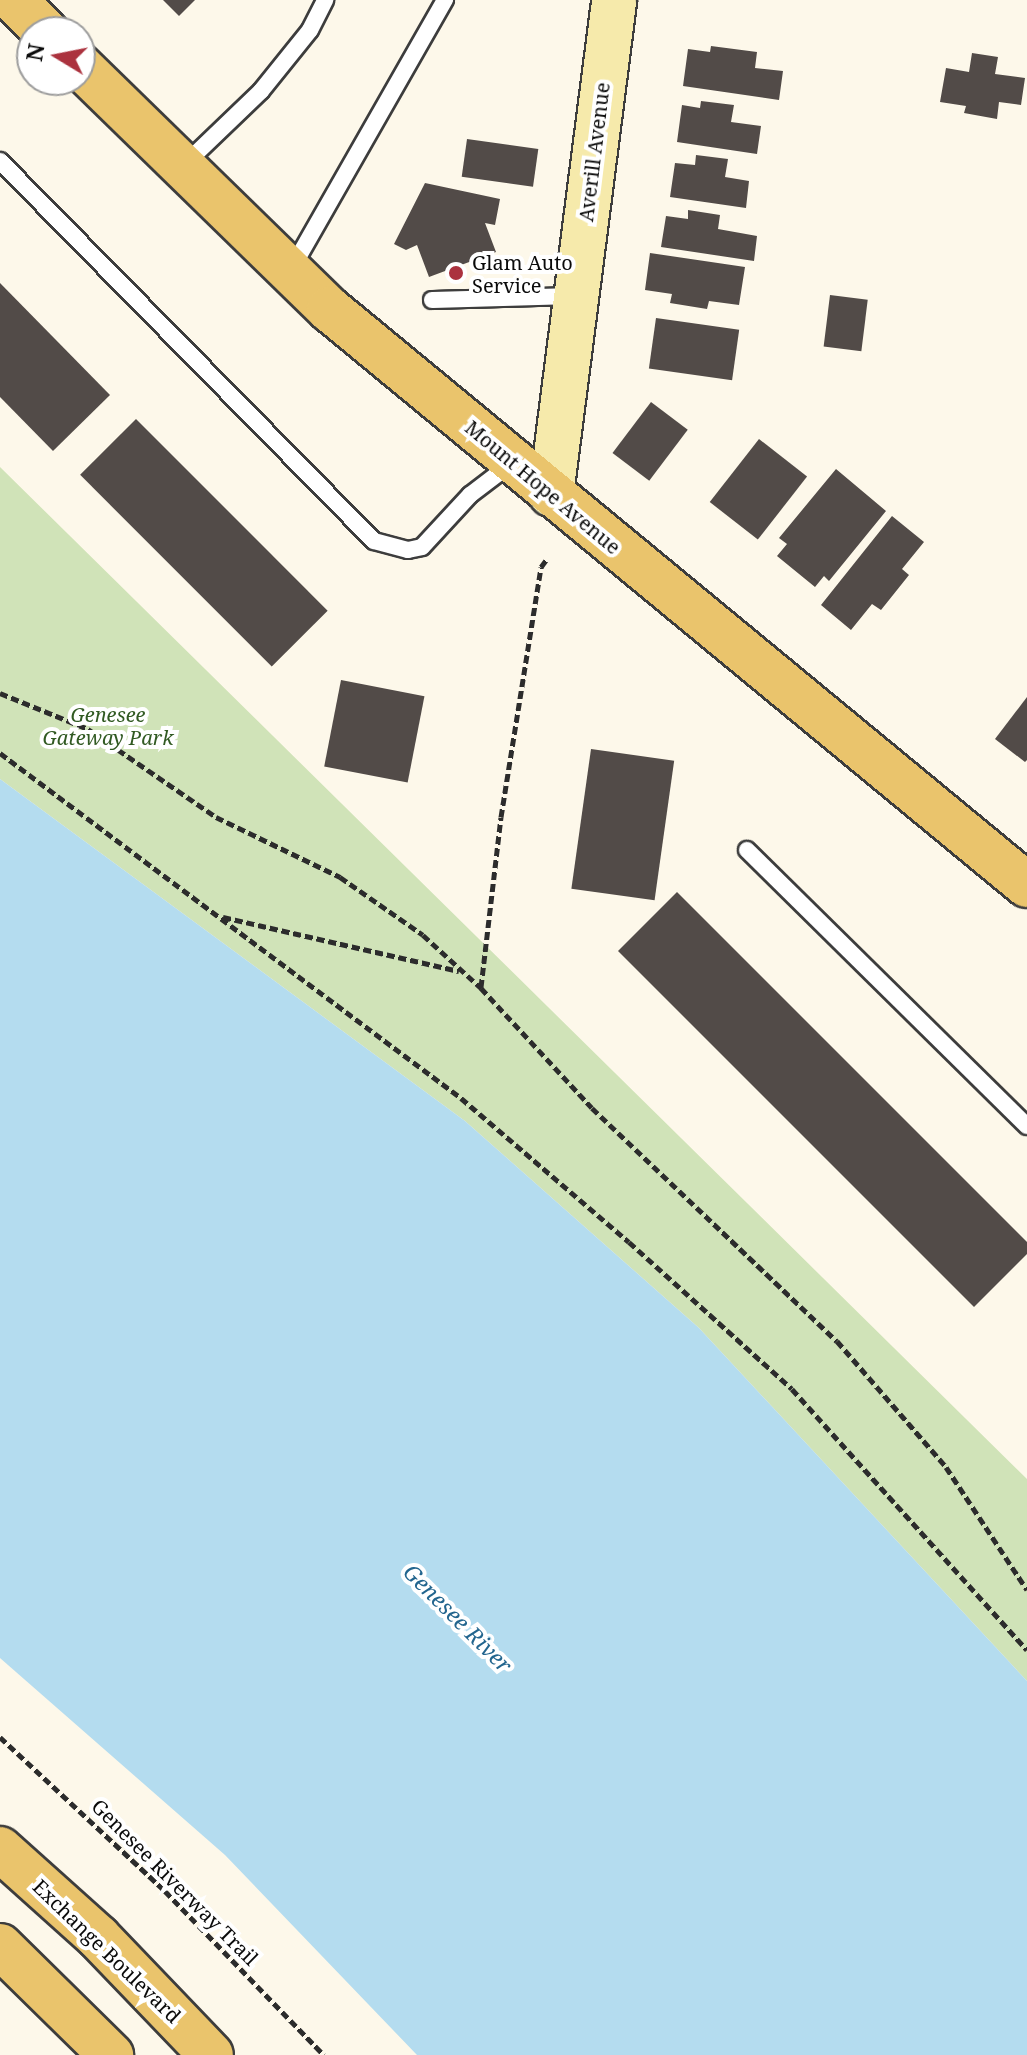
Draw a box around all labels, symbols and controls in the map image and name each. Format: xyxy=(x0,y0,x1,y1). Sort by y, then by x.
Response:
north arrow xyxy=(16,16,96,96)
text: N xyxy=(18,41,51,63)
street label: Averill Avenue xyxy=(574,81,614,223)
place label: Glam Auto Service xyxy=(472,250,573,297)
marker: Glam Auto Service xyxy=(447,264,465,282)
street label: Mount Hope Avenue xyxy=(461,415,625,559)
park label: Genesee Gateway Park xyxy=(42,702,174,749)
water label: Genesee River xyxy=(398,1558,518,1678)
street label: Genesee Riverway Trail xyxy=(87,1794,263,1970)
street label: Exchange Boulevard xyxy=(28,1874,186,2028)

